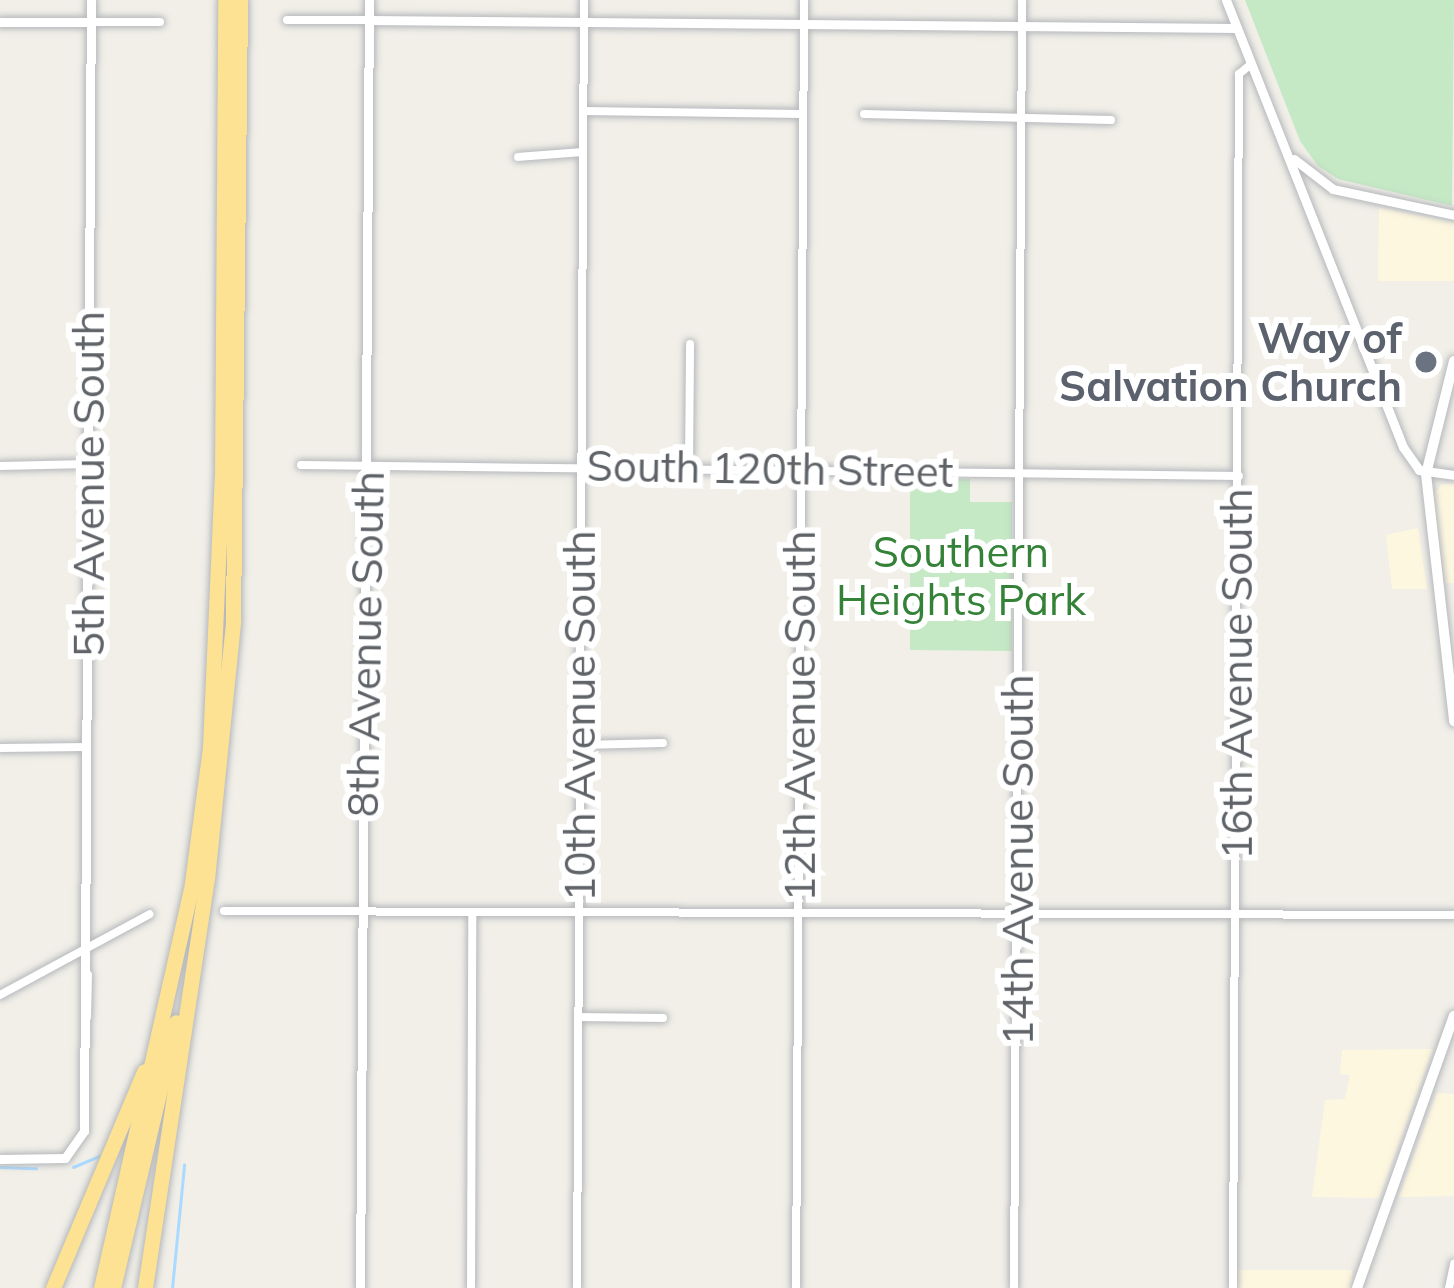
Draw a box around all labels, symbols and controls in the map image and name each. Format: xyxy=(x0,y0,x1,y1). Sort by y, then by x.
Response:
street label: 5th Avenue South xyxy=(64,311,114,657)
place label: Way of Salvation Church xyxy=(1059,313,1402,412)
marker: Way of Salvation Church xyxy=(1413,349,1439,375)
street label: South 120th Street xyxy=(586,441,954,497)
street label: 8th Avenue South xyxy=(338,470,394,818)
street label: 16th Avenue South xyxy=(1212,488,1262,860)
park label: Southern Heights Park xyxy=(836,527,1086,626)
street label: 10th Avenue South xyxy=(555,530,605,902)
street label: 12th Avenue South xyxy=(775,530,825,902)
street label: 14th Avenue South xyxy=(993,674,1043,1046)

